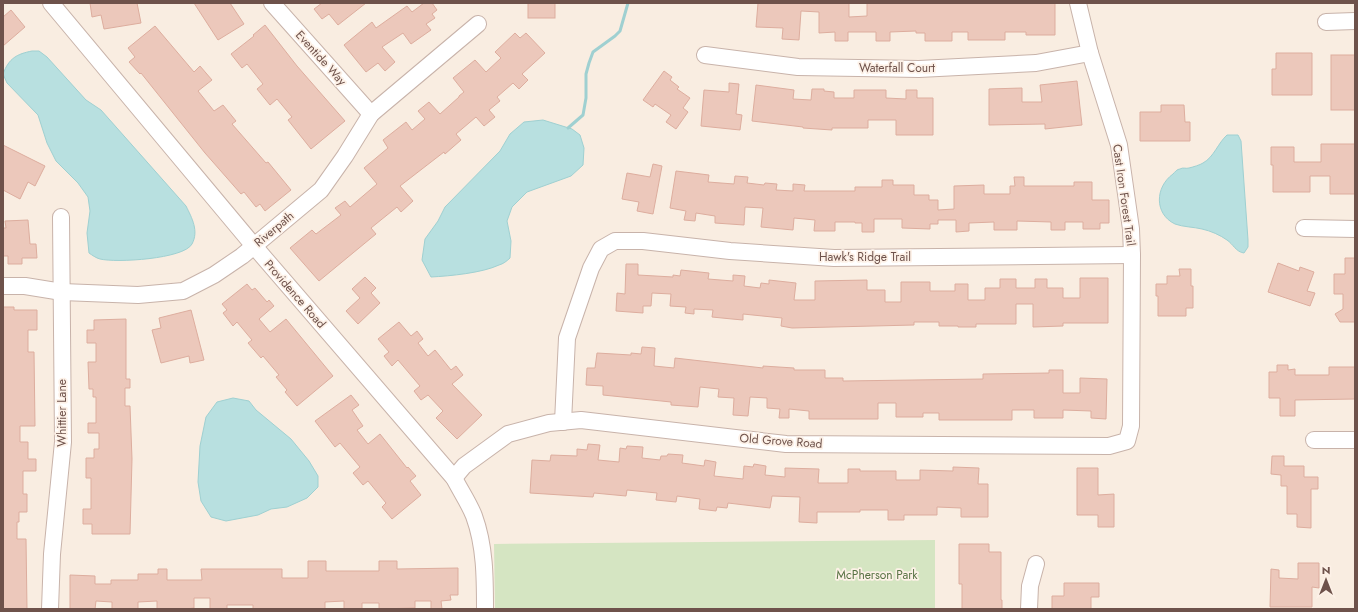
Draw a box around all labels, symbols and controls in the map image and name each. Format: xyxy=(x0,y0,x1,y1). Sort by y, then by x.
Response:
street label: Eventide Way xyxy=(291,27,351,90)
street label: Waterfall Court xyxy=(859,59,935,77)
street label: Cast Iron Forest Trail xyxy=(1108,143,1140,247)
street label: Riverpath xyxy=(250,207,298,251)
street label: Hawk's Ridge Trail xyxy=(819,248,911,266)
street label: Providence Road xyxy=(260,256,330,332)
street label: Whittier Lane xyxy=(53,379,71,447)
street label: Old Grove Road xyxy=(739,429,823,453)
north arrow xyxy=(1306,560,1346,600)
text: N xyxy=(1322,562,1330,578)
park label: McPherson Park xyxy=(836,566,918,584)

